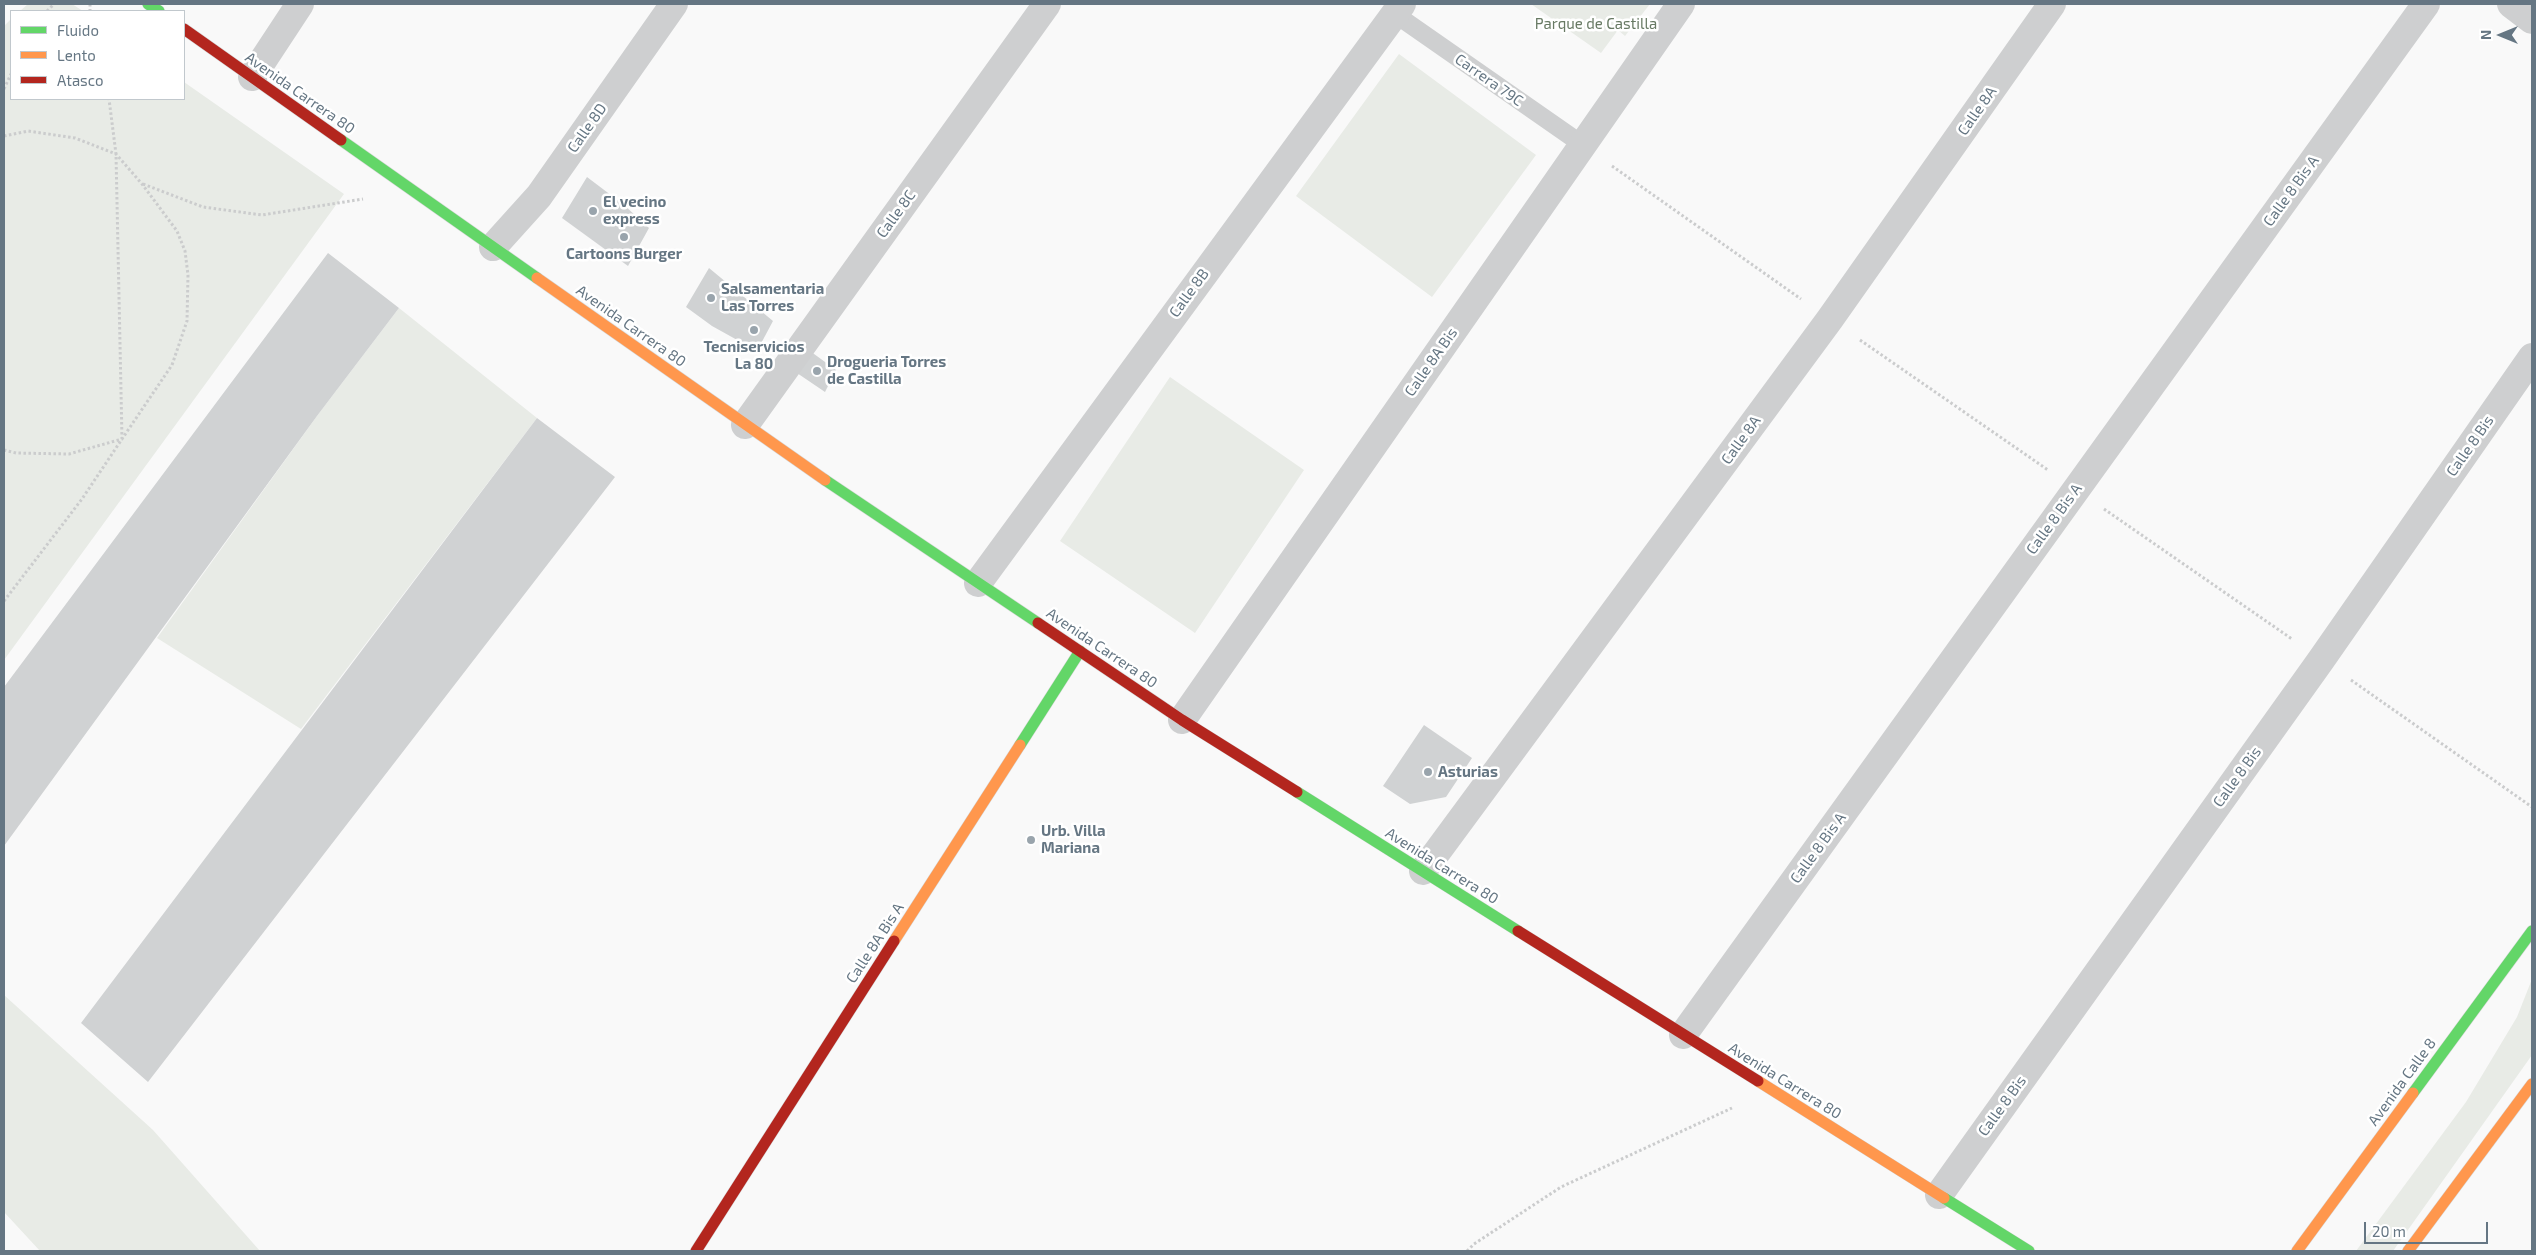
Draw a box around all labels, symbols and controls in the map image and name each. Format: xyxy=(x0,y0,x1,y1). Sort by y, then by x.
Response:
legend xyxy=(10,10,185,100)
north arrow xyxy=(2476,10,2526,60)
park label: Parque de Castilla xyxy=(1535,15,1657,33)
text: Fluido xyxy=(57,21,99,39)
text: N xyxy=(2477,30,2494,40)
text: Lento xyxy=(57,46,96,64)
street label: Avenida Carrera 80 xyxy=(242,48,358,138)
street label: Carrera 79C xyxy=(1451,50,1527,110)
text: Atasco xyxy=(57,71,103,89)
street label: Calle 8A xyxy=(1954,83,2000,139)
street label: Calle 8D xyxy=(564,100,610,156)
street label: Calle 8 Bis A xyxy=(2259,152,2323,230)
street label: Calle 8C xyxy=(873,187,919,241)
place label: El vecino express xyxy=(603,193,666,228)
marker: El vecino express xyxy=(587,205,599,217)
marker: Cartoons Burger xyxy=(618,231,630,243)
place label: Cartoons Burger xyxy=(566,245,682,263)
street label: Calle 8B xyxy=(1165,265,1213,321)
place label: Salsamentaria Las Torres xyxy=(721,280,824,315)
street label: Avenida Carrera 80 xyxy=(573,281,689,371)
marker: Salsamentaria Las Torres xyxy=(705,292,717,304)
marker: Tecniservicios La 80 xyxy=(748,324,760,336)
street label: Calle 8A Bis xyxy=(1401,324,1461,400)
place label: Tecniservicios La 80 xyxy=(704,338,804,373)
place label: Drogueria Torres de Castilla xyxy=(827,353,946,388)
marker: Drogueria Torres de Castilla xyxy=(811,365,823,377)
street label: Calle 8A xyxy=(1717,412,1765,468)
street label: Calle 8 Bis xyxy=(2442,412,2498,480)
street label: Calle 8 Bis A xyxy=(2022,480,2086,558)
street label: Avenida Carrera 80 xyxy=(1043,604,1161,692)
street label: Calle 8 Bis xyxy=(2209,743,2265,811)
place label: Asturias xyxy=(1438,763,1498,781)
marker: Asturias xyxy=(1422,766,1434,778)
street label: Calle 8 Bis A xyxy=(1786,809,1850,887)
place label: Urb. Villa Mariana xyxy=(1041,822,1106,857)
street label: Avenida Carrera 80 xyxy=(1382,824,1502,908)
marker: Urb. Villa Mariana xyxy=(1025,834,1037,846)
street label: Calle 8A Bis A xyxy=(842,899,908,987)
street label: Avenida Calle 8 xyxy=(2364,1035,2440,1129)
street label: Avenida Carrera 80 xyxy=(1725,1039,1845,1123)
street label: Calle 8 Bis xyxy=(1974,1072,2030,1140)
scale bar xyxy=(2366,1212,2490,1244)
text: 20 m xyxy=(2372,1222,2406,1240)

